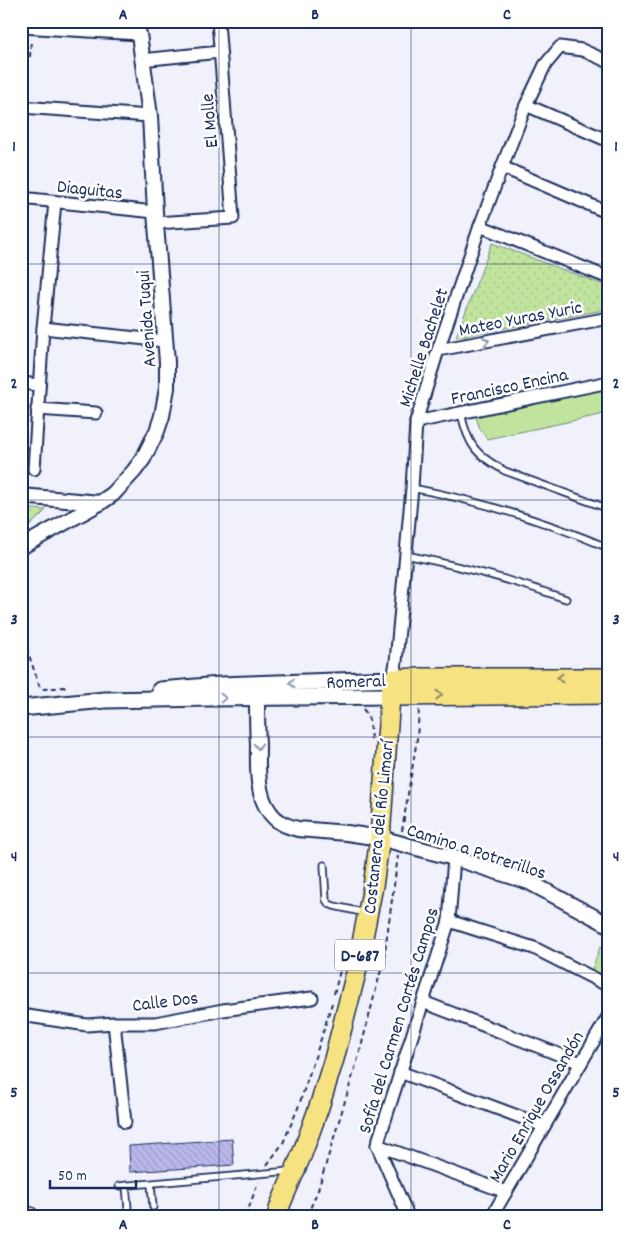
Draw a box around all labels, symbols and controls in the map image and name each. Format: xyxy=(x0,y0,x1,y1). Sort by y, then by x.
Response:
text: A xyxy=(119,4,128,27)
text: B xyxy=(311,4,319,27)
text: C xyxy=(503,4,511,27)
street label: El Molle xyxy=(196,92,227,149)
text: 1 xyxy=(12,136,16,159)
text: 1 xyxy=(614,136,618,159)
street label: Diaguitas xyxy=(55,175,124,208)
street label: Avenida Tuqui xyxy=(132,269,165,368)
street label: Michelle Bachelet xyxy=(393,285,457,411)
street label: Mateo Yuras Yuric xyxy=(457,295,585,346)
one-way arrow xyxy=(482,336,491,347)
street label: Francisco Encina xyxy=(449,363,572,414)
text: 2 xyxy=(11,373,18,396)
text: 2 xyxy=(613,373,620,396)
text: 3 xyxy=(10,609,18,632)
text: 3 xyxy=(612,609,620,632)
street label: Romeral xyxy=(326,669,387,698)
one-way arrow xyxy=(556,673,564,683)
one-way arrow xyxy=(287,677,295,688)
one-way arrow xyxy=(436,690,443,700)
one-way arrow xyxy=(220,692,228,703)
street label: Costanera del Río Limarí xyxy=(358,738,403,916)
one-way arrow xyxy=(253,742,263,750)
street label: Camino a Potrerillos xyxy=(403,818,549,889)
text: 4 xyxy=(11,846,17,869)
text: 4 xyxy=(613,846,619,869)
street label: Sofía del Carmen Cortés Campos xyxy=(353,905,448,1137)
road number: D-687 xyxy=(335,940,385,970)
street label: Calle Dos xyxy=(131,986,200,1021)
street label: Mario Enrique Ossandón xyxy=(483,1027,593,1189)
text: 5 xyxy=(10,1082,18,1105)
text: 5 xyxy=(612,1082,620,1105)
scale bar xyxy=(50,1157,136,1189)
text: 50 m xyxy=(58,1166,87,1188)
text: A xyxy=(119,1214,128,1237)
text: B xyxy=(311,1214,319,1237)
text: C xyxy=(503,1214,511,1237)

